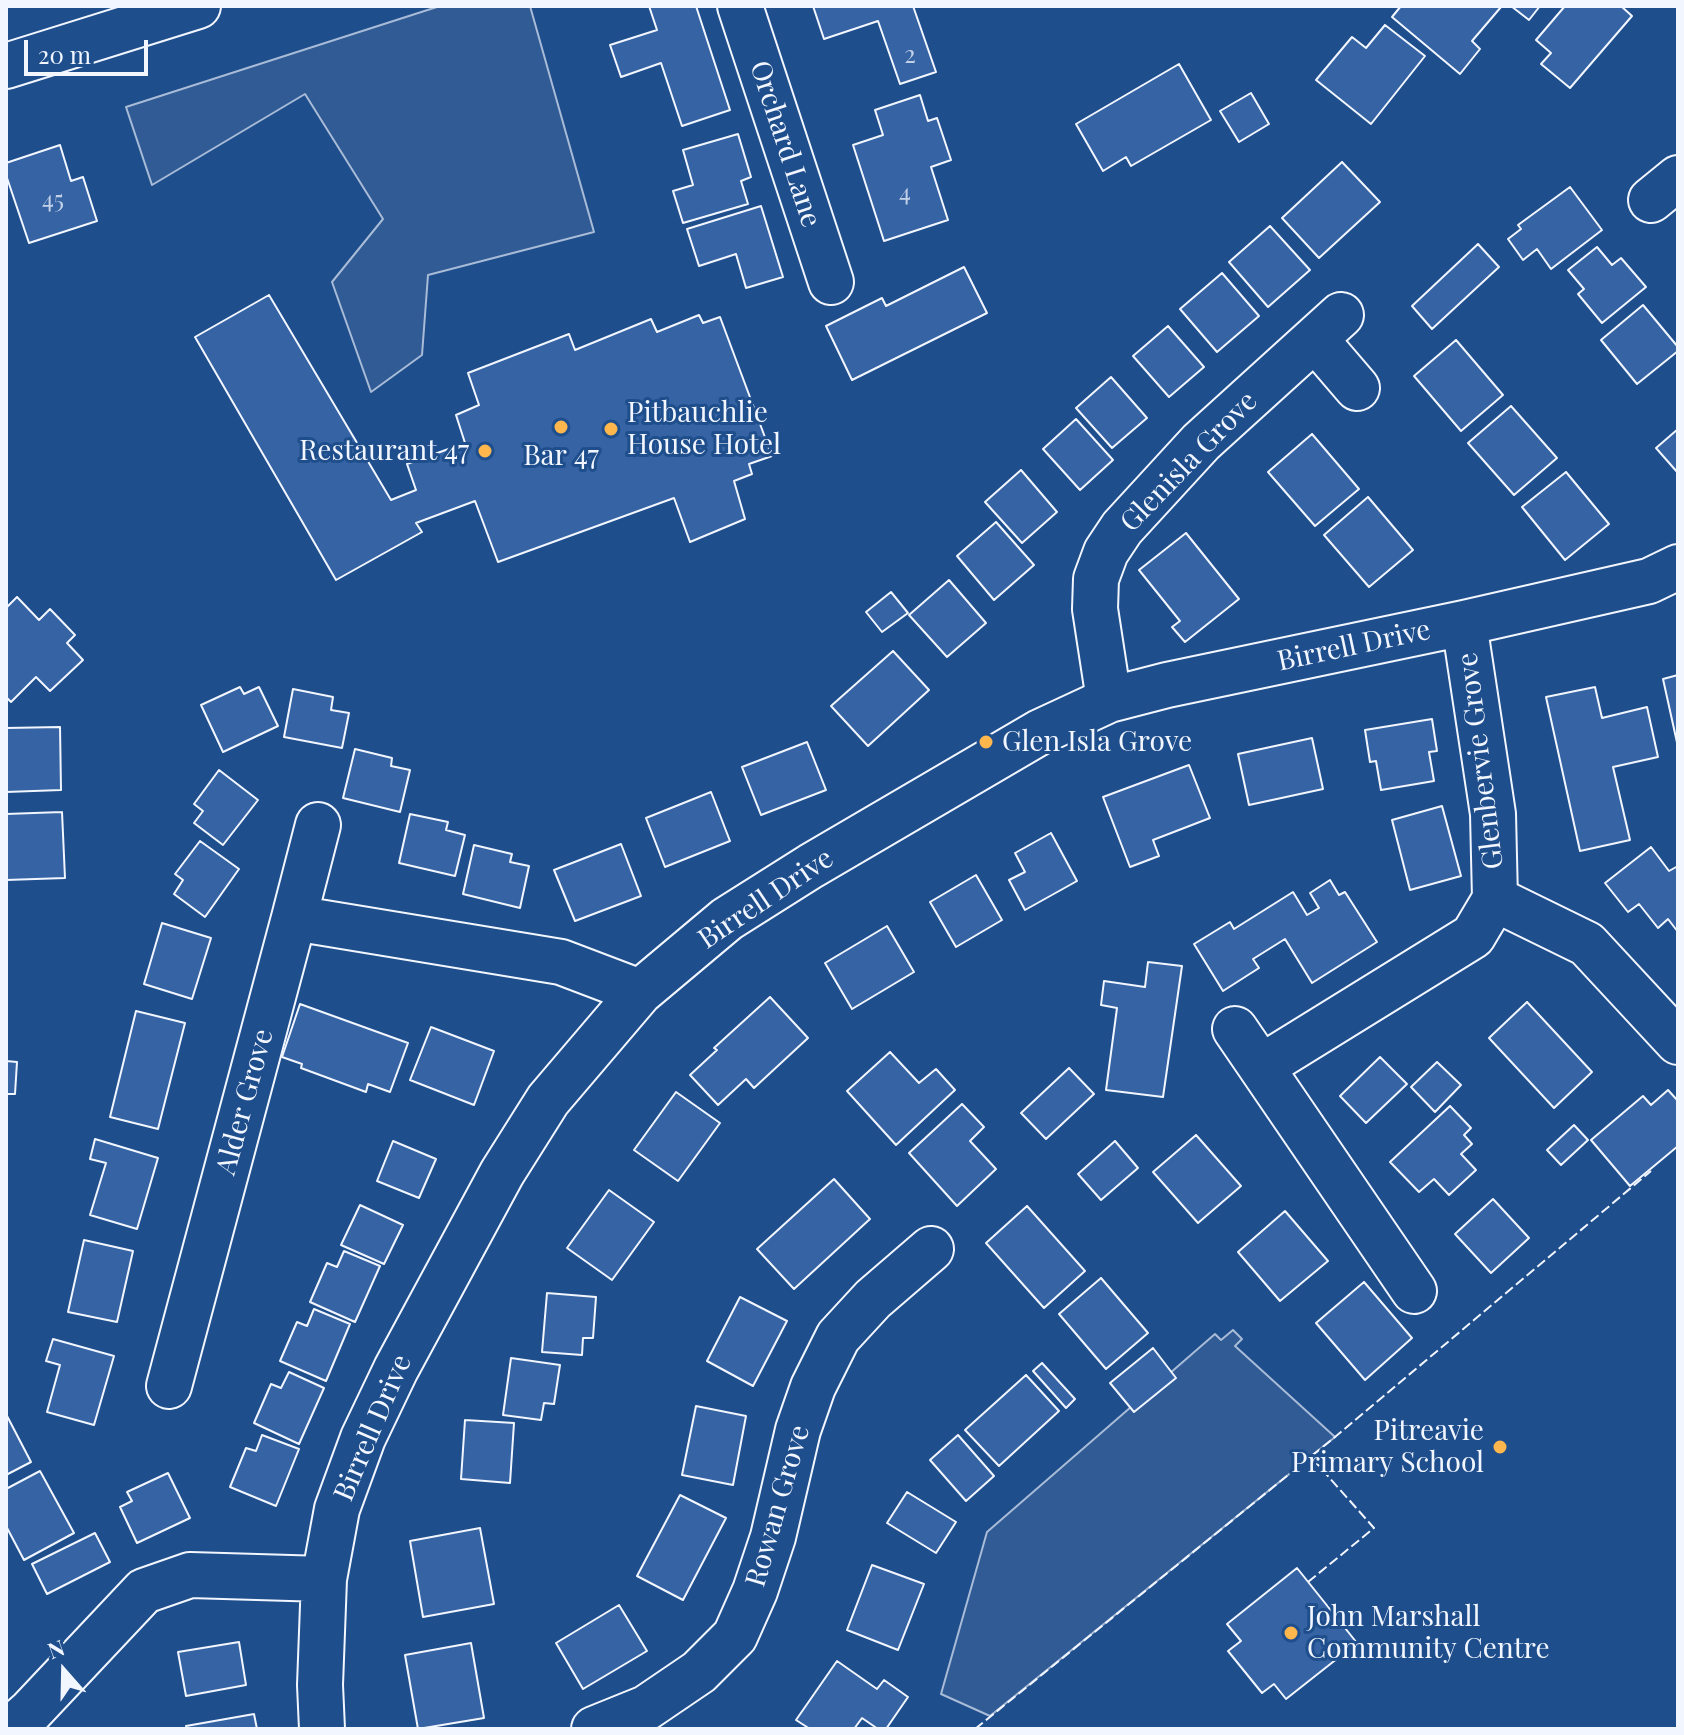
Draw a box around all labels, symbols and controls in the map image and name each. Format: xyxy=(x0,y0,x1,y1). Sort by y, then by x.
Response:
scale bar xyxy=(28,24,152,74)
text: 20 m xyxy=(38,38,91,70)
house number: 2 xyxy=(904,42,916,70)
street label: Orchard Lane xyxy=(742,56,828,232)
house number: 4 xyxy=(899,180,911,208)
house number: 45 xyxy=(42,187,64,215)
street label: Glenisla Grove xyxy=(1114,385,1264,539)
place label: Pitbauchlie House Hotel xyxy=(627,396,781,462)
marker: Bar 47 xyxy=(552,418,570,436)
marker: Pitbauchlie House Hotel xyxy=(602,420,620,438)
place label: Restaurant 47 xyxy=(299,434,469,468)
place label: Bar 47 xyxy=(523,439,599,473)
marker: Restaurant 47 xyxy=(476,442,494,460)
street label: Birrell Drive xyxy=(1274,613,1434,679)
street label: Glenbervie Grove xyxy=(1451,651,1511,871)
place label: Glen Isla Grove xyxy=(1002,725,1192,759)
marker: Glen Isla Grove xyxy=(977,733,995,751)
street label: Birrell Drive xyxy=(692,842,840,956)
street label: Alder Grove xyxy=(209,1025,281,1179)
street label: Birrell Drive xyxy=(327,1350,419,1506)
place label: Pitreavie Primary School xyxy=(1291,1414,1484,1480)
street label: Rowan Grove xyxy=(739,1421,817,1591)
marker: Pitreavie Primary School xyxy=(1491,1438,1509,1456)
place label: John Marshall Community Centre xyxy=(1307,1600,1550,1666)
marker: John Marshall Community Centre xyxy=(1282,1624,1300,1642)
north arrow xyxy=(24,1631,104,1711)
text: N xyxy=(43,1632,68,1665)

